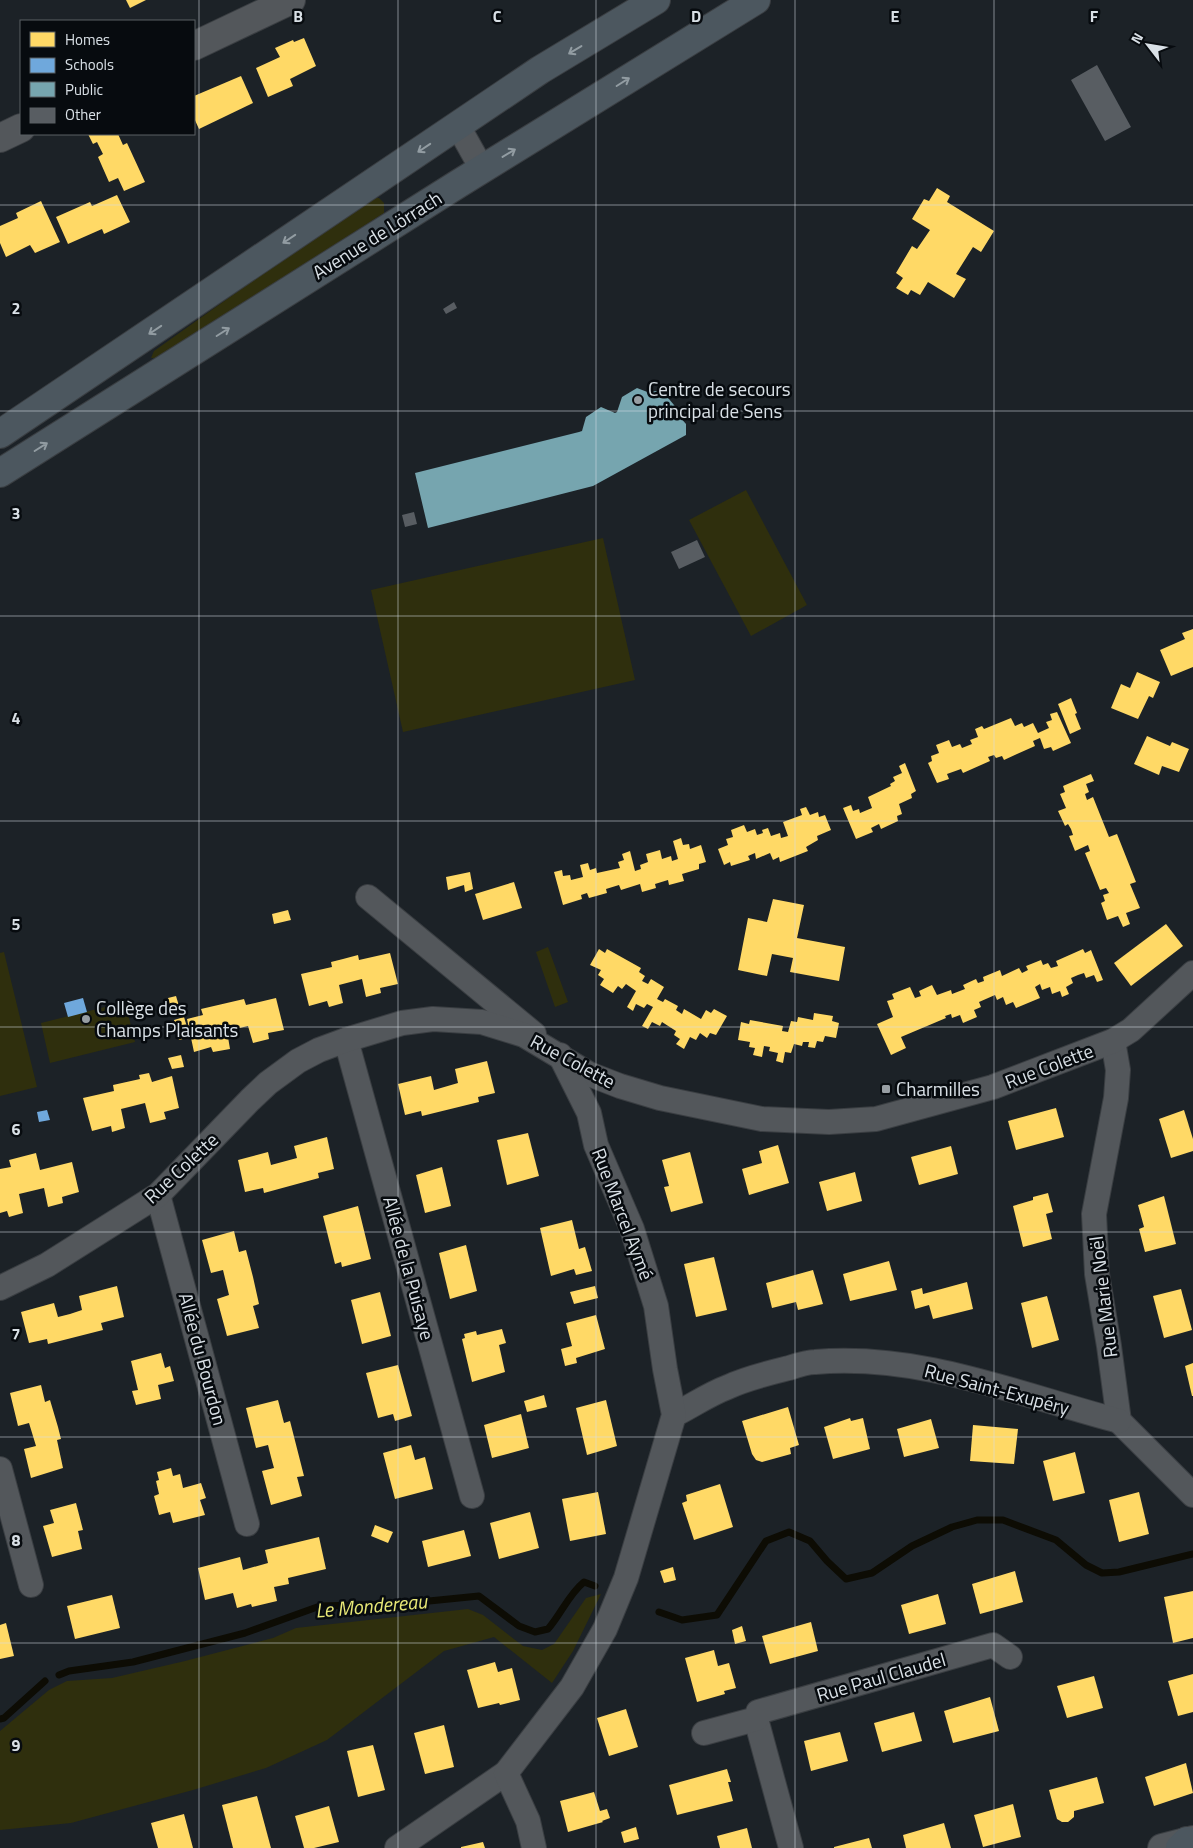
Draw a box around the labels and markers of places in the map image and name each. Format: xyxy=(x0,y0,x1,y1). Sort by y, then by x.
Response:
place label: Centre de secours principal de Sens xyxy=(648,374,791,425)
marker: Centre de secours principal de Sens xyxy=(632,394,644,406)
place label: Collège des Champs Plaisants xyxy=(96,993,238,1044)
marker: Collège des Champs Plaisants xyxy=(80,1013,92,1025)
place label: Charmilles xyxy=(896,1074,980,1103)
marker: Charmilles xyxy=(880,1083,892,1095)

